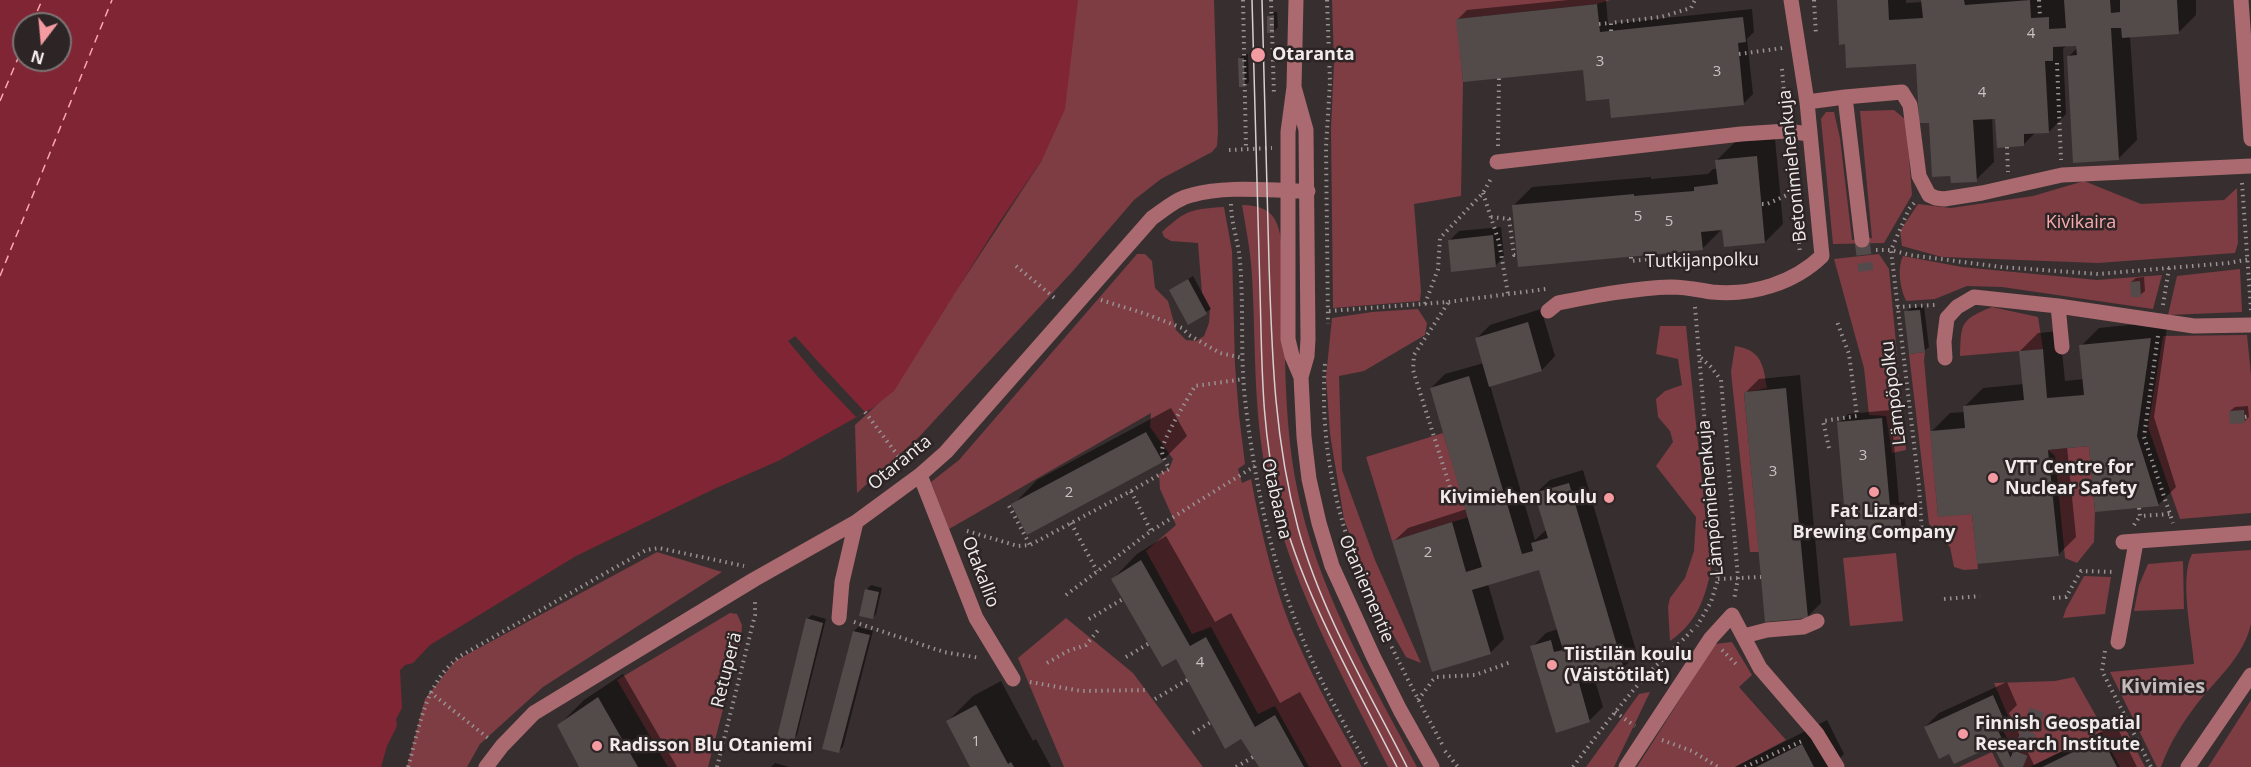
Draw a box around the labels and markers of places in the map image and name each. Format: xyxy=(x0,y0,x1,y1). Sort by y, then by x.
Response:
place label: Otaranta xyxy=(1272,44,1355,66)
marker: Otaranta xyxy=(1249,46,1267,64)
place label: VTT Centre for Nuclear Safety xyxy=(2005,457,2137,500)
marker: VTT Centre for Nuclear Safety xyxy=(1986,471,2000,485)
marker: Fat Lizard Brewing Company xyxy=(1867,485,1881,499)
place label: Kivimiehen koulu xyxy=(1440,487,1597,509)
marker: Kivimiehen koulu xyxy=(1602,491,1616,505)
place label: Fat Lizard Brewing Company xyxy=(1792,501,1956,544)
place label: Tiistilän koulu (Väistötilat) xyxy=(1564,644,1692,686)
marker: Tiistilän koulu (Väistötilat) xyxy=(1545,658,1559,672)
place label: Finnish Geospatial Research Institute xyxy=(1975,713,2141,756)
marker: Finnish Geospatial Research Institute xyxy=(1956,727,1970,741)
place label: Radisson Blu Otaniemi xyxy=(609,735,812,757)
marker: Radisson Blu Otaniemi xyxy=(590,739,604,753)

